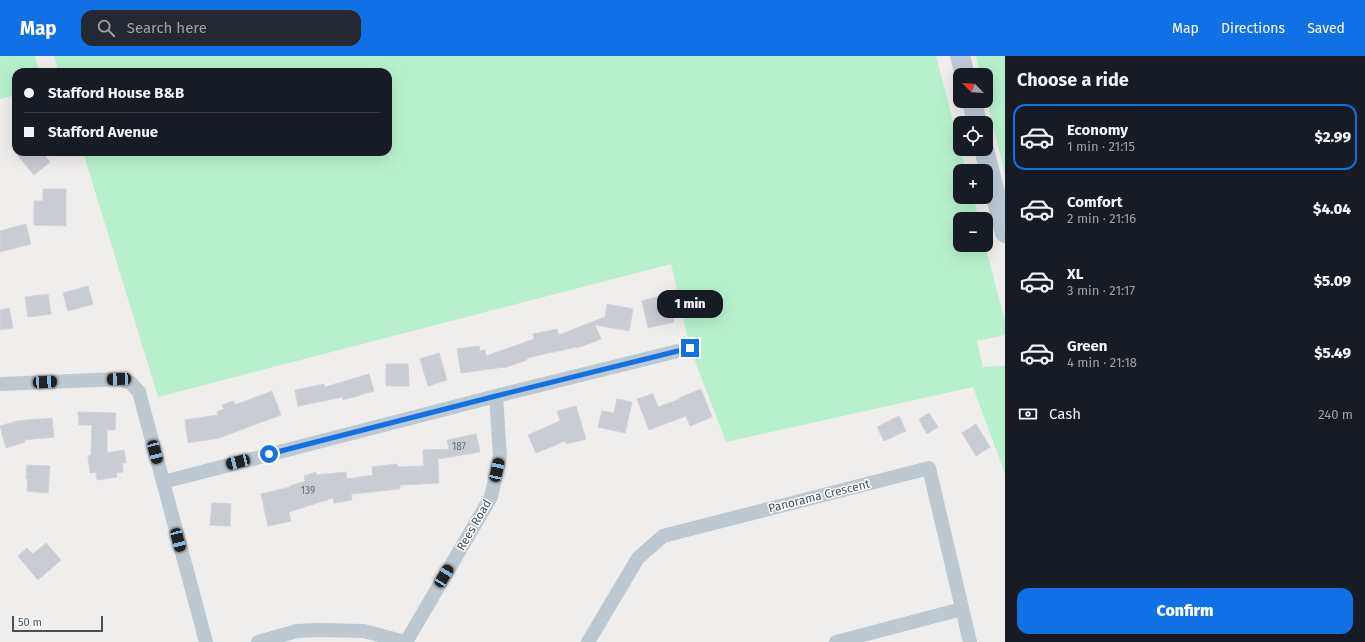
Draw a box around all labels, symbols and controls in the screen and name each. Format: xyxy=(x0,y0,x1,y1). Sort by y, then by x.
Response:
search box xyxy=(81,10,361,46)
text: Map xyxy=(20,17,57,40)
icon: search xyxy=(95,17,117,39)
text: Search here xyxy=(127,19,207,37)
text: Map xyxy=(1172,20,1199,37)
text: Directions xyxy=(1221,20,1285,37)
text: Saved xyxy=(1307,20,1345,37)
north arrow xyxy=(953,68,993,108)
map controls xyxy=(953,68,993,252)
text: Choose a ride xyxy=(1017,69,1129,91)
text: Stafford House B&B xyxy=(48,84,184,102)
button: locate xyxy=(953,116,993,156)
icon: car xyxy=(1019,119,1055,155)
text: Economy xyxy=(1067,121,1128,139)
text: Stafford Avenue xyxy=(48,123,158,141)
text: $2.99 xyxy=(1315,128,1351,146)
text: 1 min · 21:15 xyxy=(1067,139,1135,154)
button: + xyxy=(953,164,993,204)
icon: car xyxy=(1019,191,1055,227)
text: Comfort xyxy=(1067,193,1123,211)
text: $4.04 xyxy=(1313,200,1351,218)
text: 2 min · 21:16 xyxy=(1067,211,1136,226)
button: − xyxy=(953,212,993,252)
icon: car xyxy=(1019,263,1055,299)
text: XL xyxy=(1067,265,1083,283)
text: $5.09 xyxy=(1314,272,1351,290)
text: 3 min · 21:17 xyxy=(1067,283,1135,298)
callout: 1 min xyxy=(657,290,723,318)
text: 1 min xyxy=(674,296,706,311)
icon: car xyxy=(1019,335,1055,371)
text: Green xyxy=(1067,337,1107,355)
route end xyxy=(681,339,699,357)
text: $5.49 xyxy=(1314,344,1351,362)
text: 4 min · 21:18 xyxy=(1067,355,1137,370)
car xyxy=(107,373,131,385)
car xyxy=(33,375,57,389)
icon: cash xyxy=(1017,403,1039,425)
text: Cash xyxy=(1049,405,1081,423)
text: 240 m xyxy=(1318,407,1353,422)
car xyxy=(146,439,164,465)
house number: 187 xyxy=(452,441,467,453)
route start xyxy=(260,445,278,463)
car xyxy=(225,453,251,471)
car xyxy=(489,457,505,483)
street label: Panorama Crescent xyxy=(767,476,872,515)
house number: 139 xyxy=(301,485,315,497)
street label: Rees Road xyxy=(454,497,494,553)
car xyxy=(169,527,187,553)
car xyxy=(433,563,455,589)
button: Confirm xyxy=(1017,588,1353,634)
scale bar xyxy=(12,614,103,633)
text: 50 m xyxy=(18,616,42,629)

